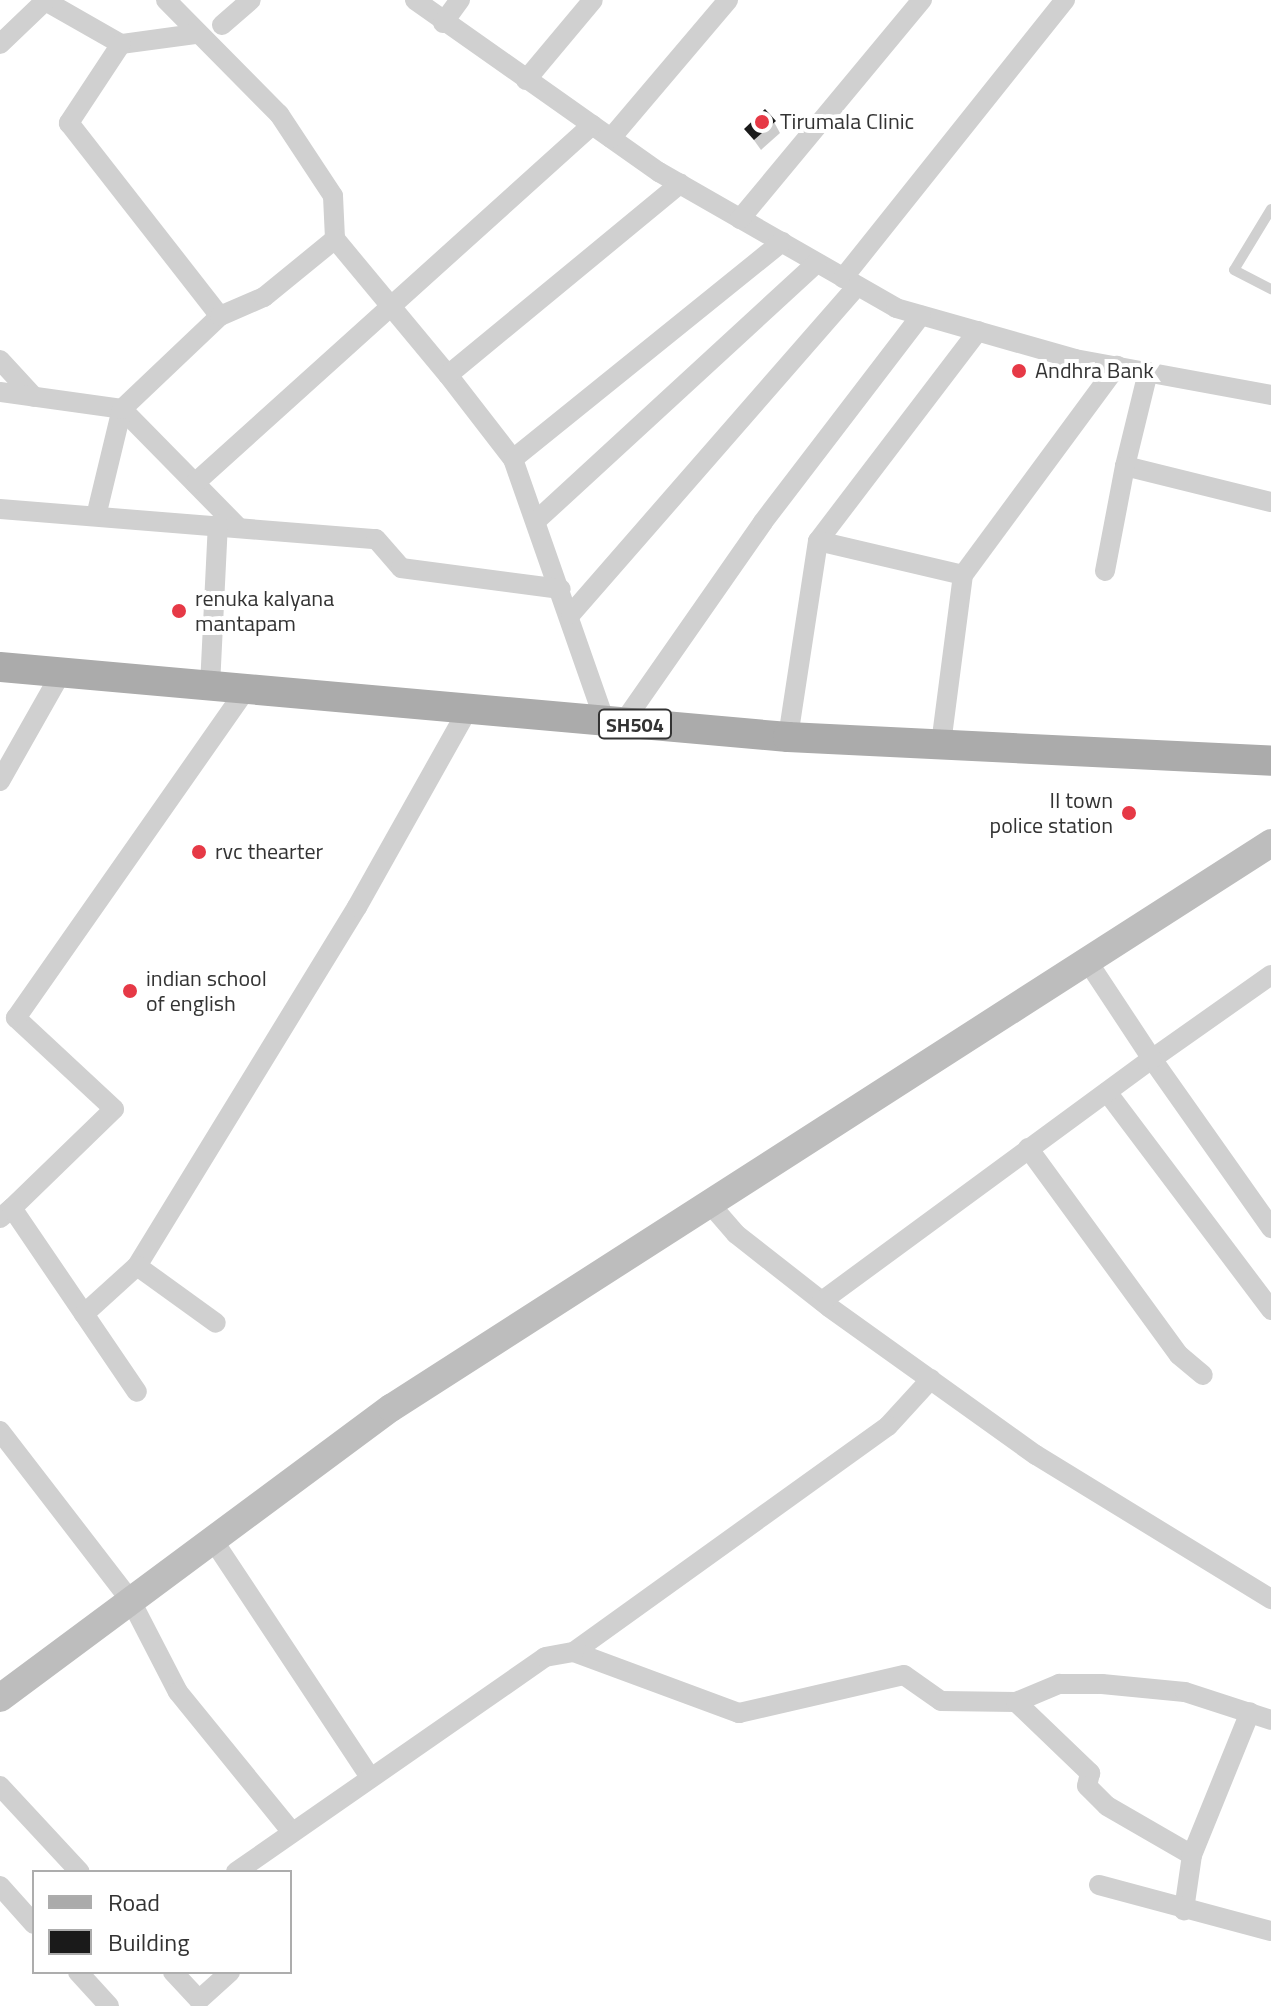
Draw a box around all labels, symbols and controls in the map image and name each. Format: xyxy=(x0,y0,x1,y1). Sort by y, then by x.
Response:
place label: Tirumala Clinic xyxy=(780,109,914,135)
marker: Tirumala Clinic xyxy=(751,111,773,133)
place label: Andhra Bank xyxy=(1035,358,1154,384)
marker: Andhra Bank xyxy=(1010,362,1028,380)
place label: renuka kalyana mantapam xyxy=(195,585,334,636)
marker: renuka kalyana mantapam xyxy=(170,602,188,620)
road number: SH504 xyxy=(597,708,673,740)
place label: II town police station xyxy=(990,787,1113,838)
marker: II town police station xyxy=(1120,804,1138,822)
place label: rvc thearter xyxy=(215,839,323,865)
marker: rvc thearter xyxy=(190,843,208,861)
place label: indian school of english xyxy=(146,965,267,1016)
marker: indian school of english xyxy=(121,982,139,1000)
legend xyxy=(32,1870,292,1974)
text: Road xyxy=(108,1884,160,1920)
text: Building xyxy=(108,1924,190,1960)

